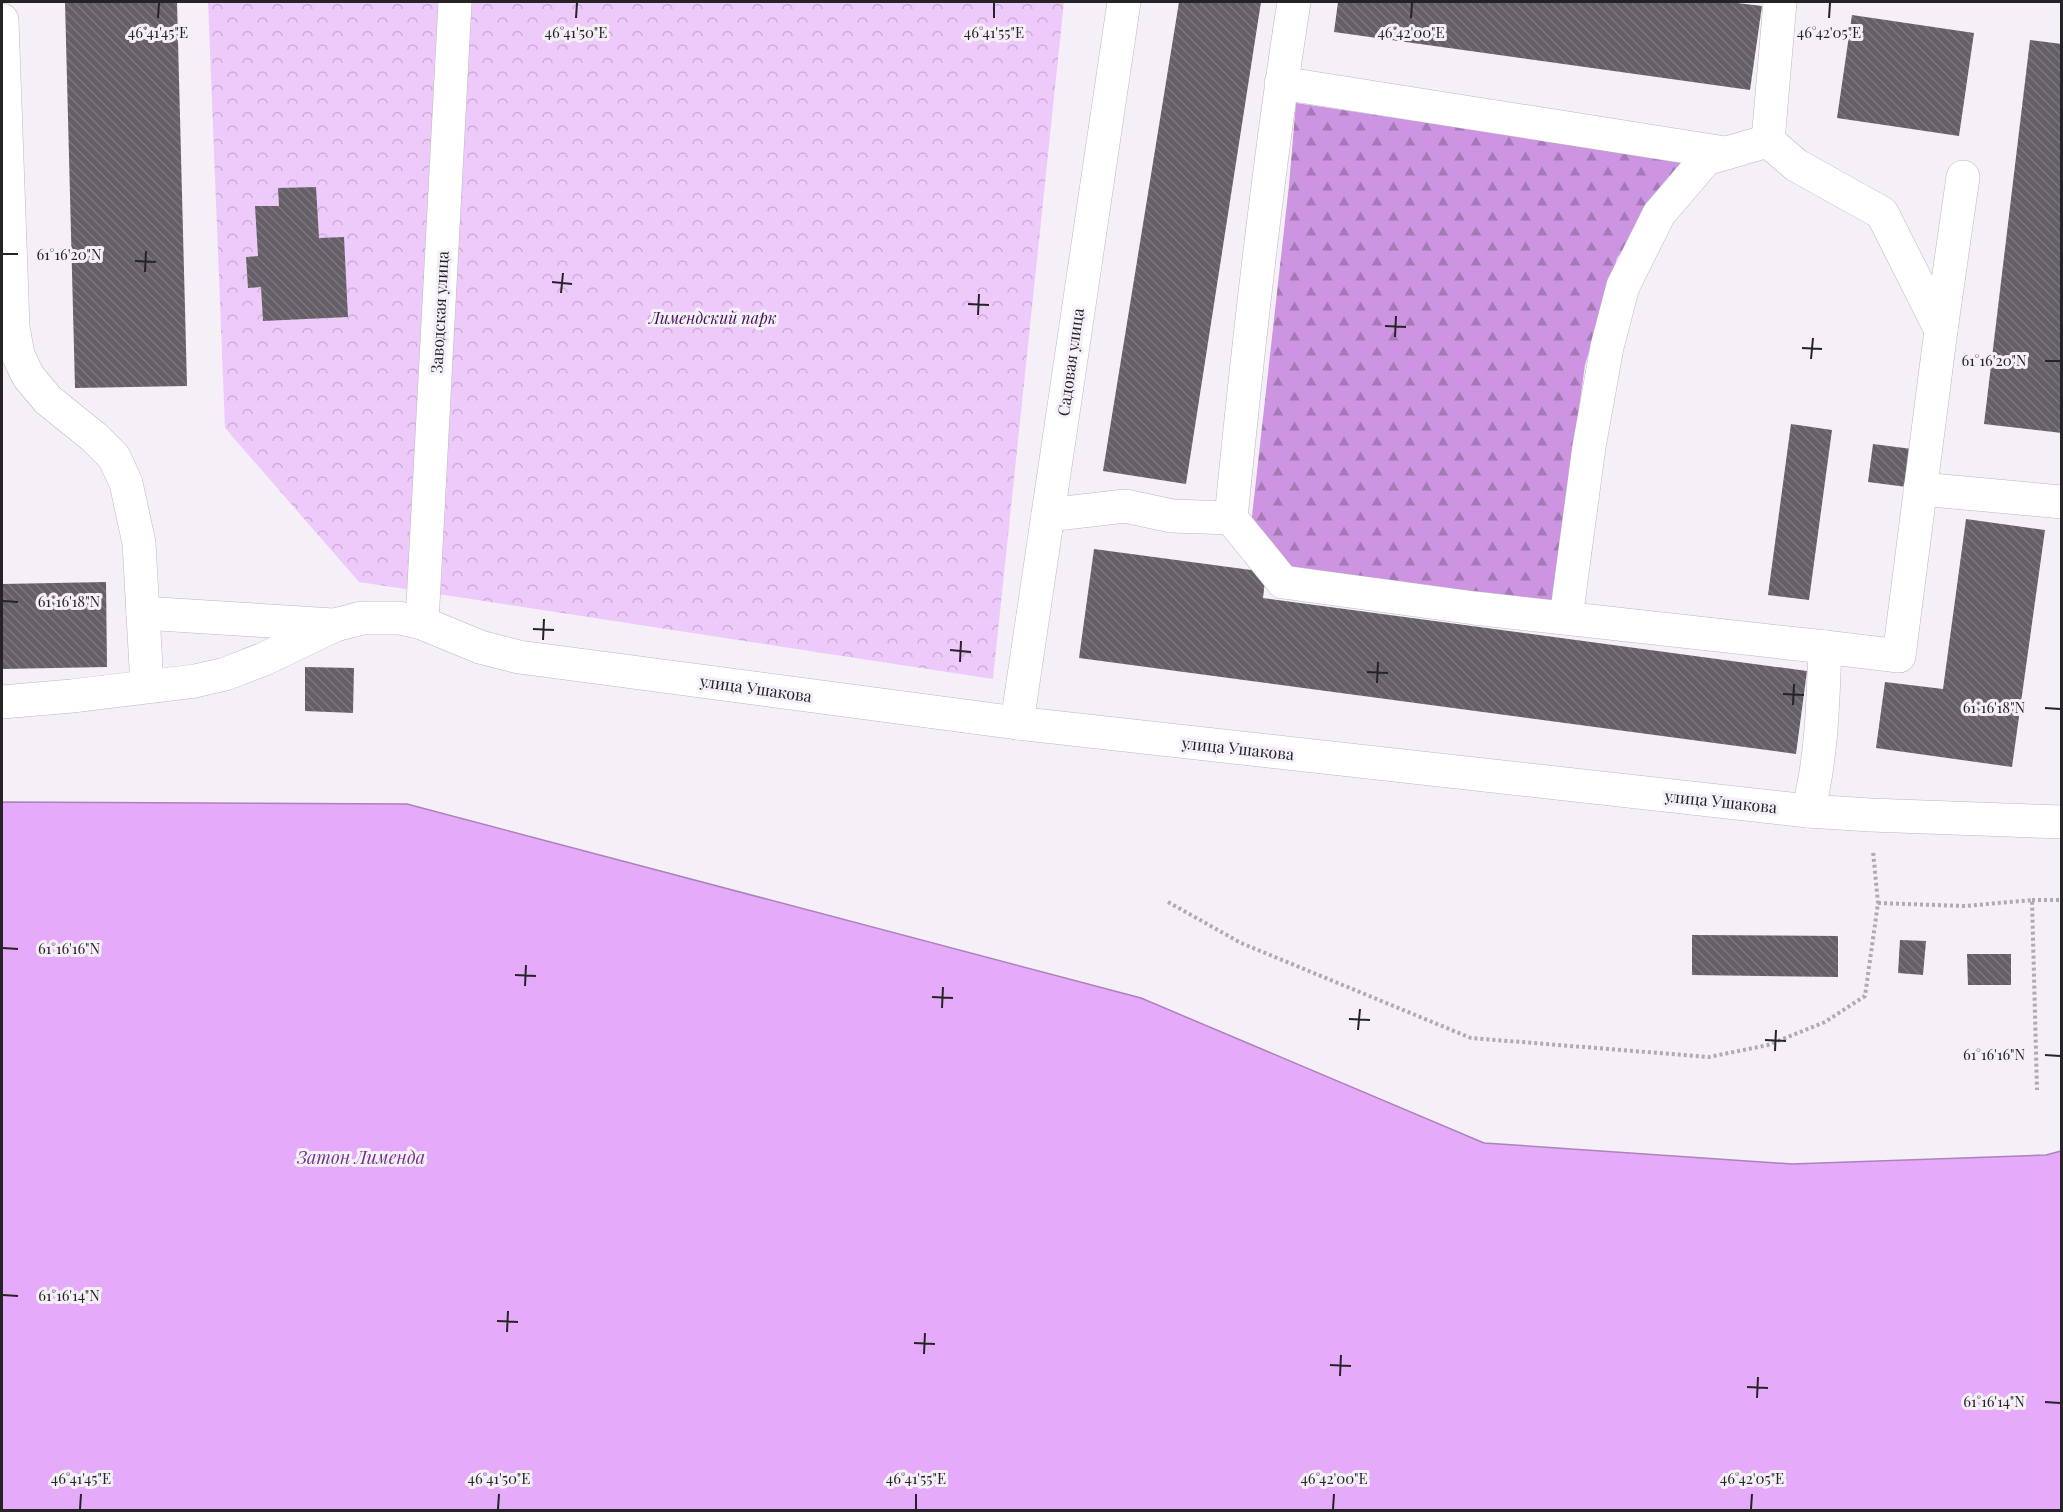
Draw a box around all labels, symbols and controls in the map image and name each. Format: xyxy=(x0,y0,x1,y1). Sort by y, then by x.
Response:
text: 46°41'45"E xyxy=(128,22,188,42)
text: 46°41'50"E xyxy=(545,22,607,42)
text: 46°41'55"E xyxy=(964,22,1024,42)
text: 46°42'00"E xyxy=(1377,22,1445,42)
text: 46°42'05"E xyxy=(1797,22,1861,42)
text: 61°16'20"N xyxy=(36,244,102,264)
street label: Заводская улица xyxy=(425,250,453,374)
park label: Лимендский парк xyxy=(647,307,777,328)
street label: Садовая улица xyxy=(1052,307,1088,417)
text: 61°16'20"N xyxy=(1961,350,2027,370)
text: 61°16'18"N xyxy=(38,591,101,611)
street label: улица Ушакова xyxy=(698,670,813,706)
text: 61°16'18"N xyxy=(1963,697,2026,717)
street label: улица Ушакова xyxy=(1180,732,1295,764)
street label: улица Ушакова xyxy=(1663,785,1778,817)
text: 61°16'16"N xyxy=(38,938,100,958)
text: 61°16'16"N xyxy=(1963,1044,2025,1064)
water label: Затон Лименда xyxy=(296,1145,425,1169)
text: 61°16'14"N xyxy=(38,1285,100,1305)
text: 61°16'14"N xyxy=(1963,1391,2025,1411)
text: 46°41'45"E xyxy=(51,1468,111,1488)
text: 46°41'50"E xyxy=(468,1468,530,1488)
text: 46°41'55"E xyxy=(886,1468,946,1488)
text: 46°42'00"E xyxy=(1300,1468,1368,1488)
text: 46°42'05"E xyxy=(1720,1468,1784,1488)

